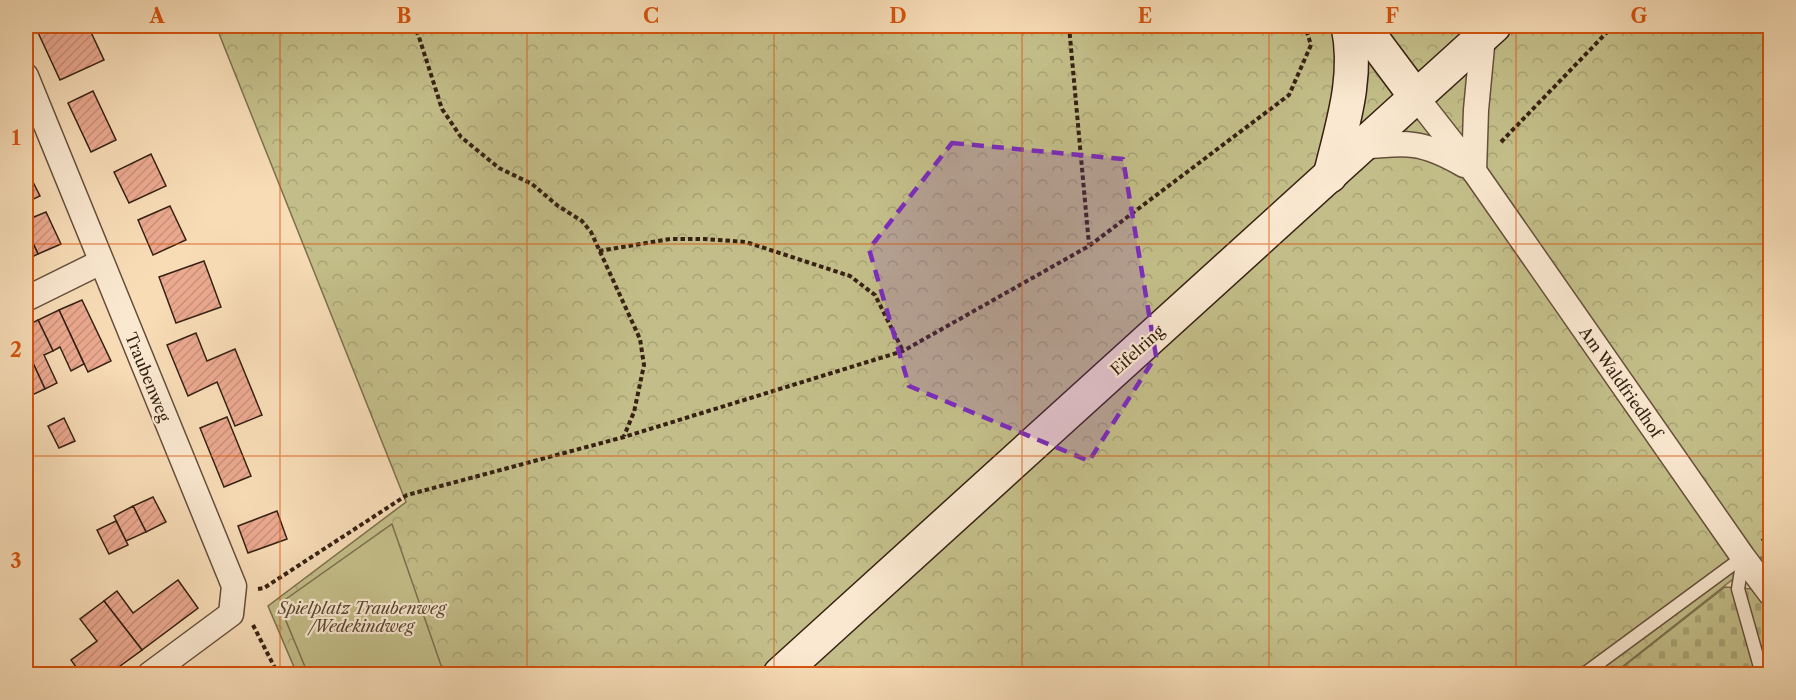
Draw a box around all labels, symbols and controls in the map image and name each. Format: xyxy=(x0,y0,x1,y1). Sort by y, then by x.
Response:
text: A xyxy=(148,4,165,28)
text: B xyxy=(397,4,412,28)
text: C xyxy=(643,4,659,28)
text: D xyxy=(889,4,907,28)
text: E xyxy=(1138,4,1152,28)
text: F xyxy=(1385,4,1399,28)
text: G xyxy=(1631,4,1648,28)
text: 1 xyxy=(12,126,21,150)
street label: Eifelring xyxy=(1106,320,1168,379)
street label: Am Waldfriedhof xyxy=(1575,322,1668,443)
street label: Traubenweg xyxy=(121,329,175,425)
text: 2 xyxy=(10,338,22,362)
text: 3 xyxy=(10,549,22,573)
park label: Spielplatz Traubenweg /Wedekindweg xyxy=(277,598,448,636)

